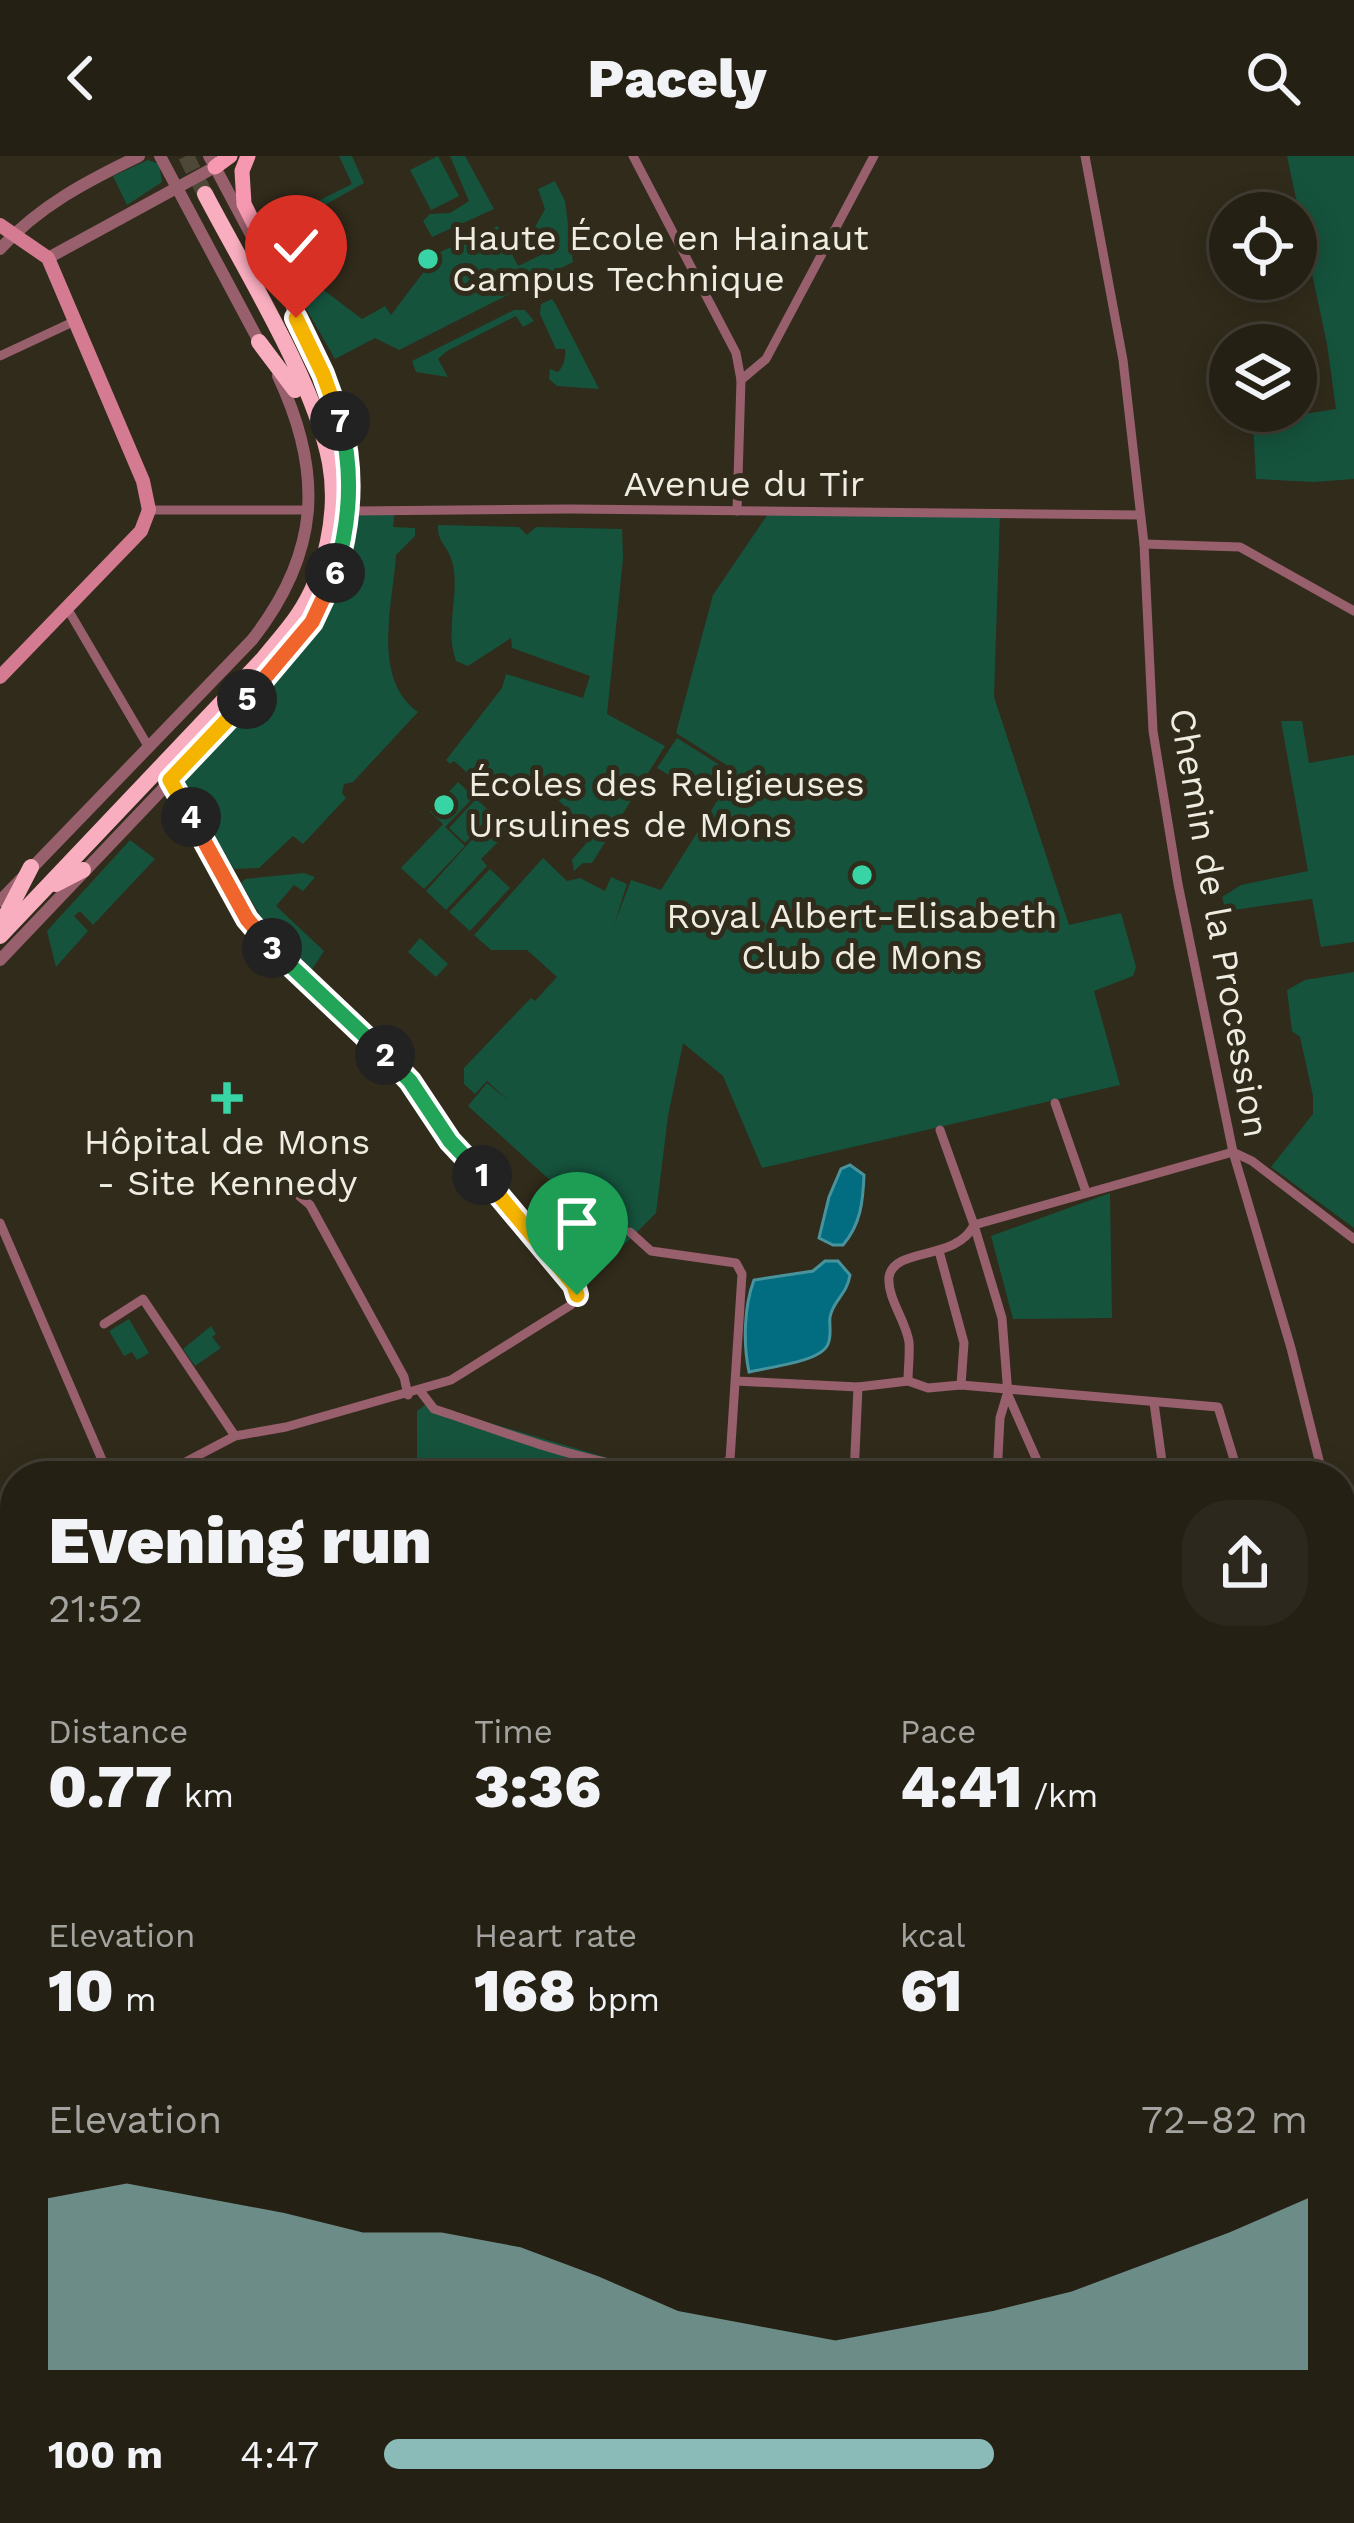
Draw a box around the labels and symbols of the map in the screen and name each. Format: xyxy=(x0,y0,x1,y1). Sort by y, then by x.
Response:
pin xyxy=(245,195,347,318)
place label: Haute École en Hainaut Campus Technique xyxy=(452,217,868,300)
marker: Haute École en Hainaut Campus Technique xyxy=(415,246,441,272)
pin: 7 xyxy=(310,391,370,451)
street label: Avenue du Tir xyxy=(623,463,865,505)
pin: 6 xyxy=(305,543,365,603)
pin: 5 xyxy=(217,669,277,729)
street label: Chemin de la Procession xyxy=(1161,705,1277,1141)
place label: Écoles des Religieuses Ursulines de Mons xyxy=(468,763,865,846)
pin: 4 xyxy=(161,787,221,847)
marker: Écoles des Religieuses Ursulines de Mons xyxy=(431,792,457,818)
marker: Royal Albert-Elisabeth Club de Mons xyxy=(849,862,875,888)
place label: Royal Albert-Elisabeth Club de Mons xyxy=(666,895,1058,978)
pin: 3 xyxy=(242,918,302,978)
pin: 2 xyxy=(355,1025,415,1085)
marker: Hôpital de Mons - Site Kennedy xyxy=(211,1082,243,1114)
place label: Hôpital de Mons - Site Kennedy xyxy=(84,1121,370,1204)
pin: 1 xyxy=(452,1145,512,1205)
pin xyxy=(526,1172,628,1295)

